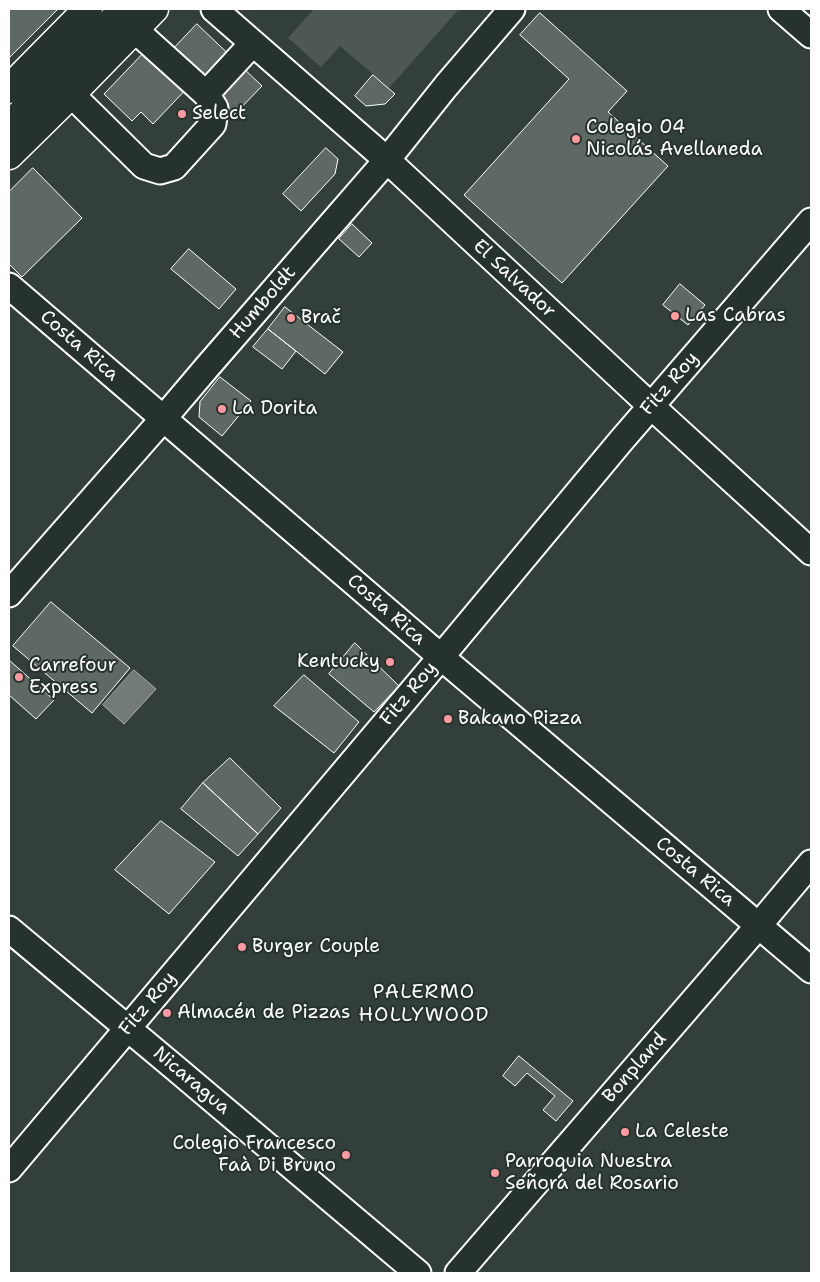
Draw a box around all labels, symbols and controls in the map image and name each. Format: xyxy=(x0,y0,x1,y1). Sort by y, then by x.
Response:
place label: Select xyxy=(192,103,246,125)
marker: Select xyxy=(176,108,188,120)
place label: Colegio 04 Nicolás Avellaneda xyxy=(586,117,763,161)
marker: Colegio 04 Nicolás Avellaneda xyxy=(570,133,582,145)
street label: El Salvador xyxy=(468,235,560,323)
street label: Humboldt xyxy=(225,262,301,344)
place label: Las Cabras xyxy=(685,305,786,327)
street label: Costa Rica xyxy=(35,306,123,386)
place label: Brač xyxy=(301,307,341,329)
marker: Las Cabras xyxy=(669,310,681,322)
marker: Brač xyxy=(285,312,297,324)
street label: Fitz Roy xyxy=(636,348,704,420)
place label: La Dorita xyxy=(232,398,317,420)
marker: La Dorita xyxy=(216,403,228,415)
street label: Costa Rica xyxy=(342,570,430,650)
place label: Kentucky xyxy=(297,651,380,673)
place label: Carrefour Express xyxy=(29,655,116,699)
marker: Kentucky xyxy=(384,656,396,668)
street label: Fitz Roy xyxy=(376,657,442,731)
marker: Carrefour Express xyxy=(13,671,25,683)
place label: Bakano Pizza xyxy=(458,708,582,730)
marker: Bakano Pizza xyxy=(442,713,454,725)
street label: Costa Rica xyxy=(651,832,739,912)
place label: Burger Couple xyxy=(252,936,380,958)
marker: Burger Couple xyxy=(236,941,248,953)
street label: Fitz Roy xyxy=(115,967,181,1041)
district label: PALERMO HOLLYWOOD xyxy=(357,981,491,1028)
place label: Almacén de Pizzas xyxy=(177,1002,350,1024)
marker: Almacén de Pizzas xyxy=(161,1007,173,1019)
street label: Bonpland xyxy=(598,1028,672,1108)
street label: Nicaragua xyxy=(148,1042,234,1120)
place label: La Celeste xyxy=(635,1121,729,1143)
marker: La Celeste xyxy=(619,1126,631,1138)
place label: Colegio Francesco Faà Di Bruno xyxy=(172,1133,336,1177)
marker: Colegio Francesco Faà Di Bruno xyxy=(340,1149,352,1161)
place label: Parroquia Nuestra Señora del Rosario xyxy=(505,1151,679,1195)
marker: Parroquia Nuestra Señora del Rosario xyxy=(489,1167,501,1179)

